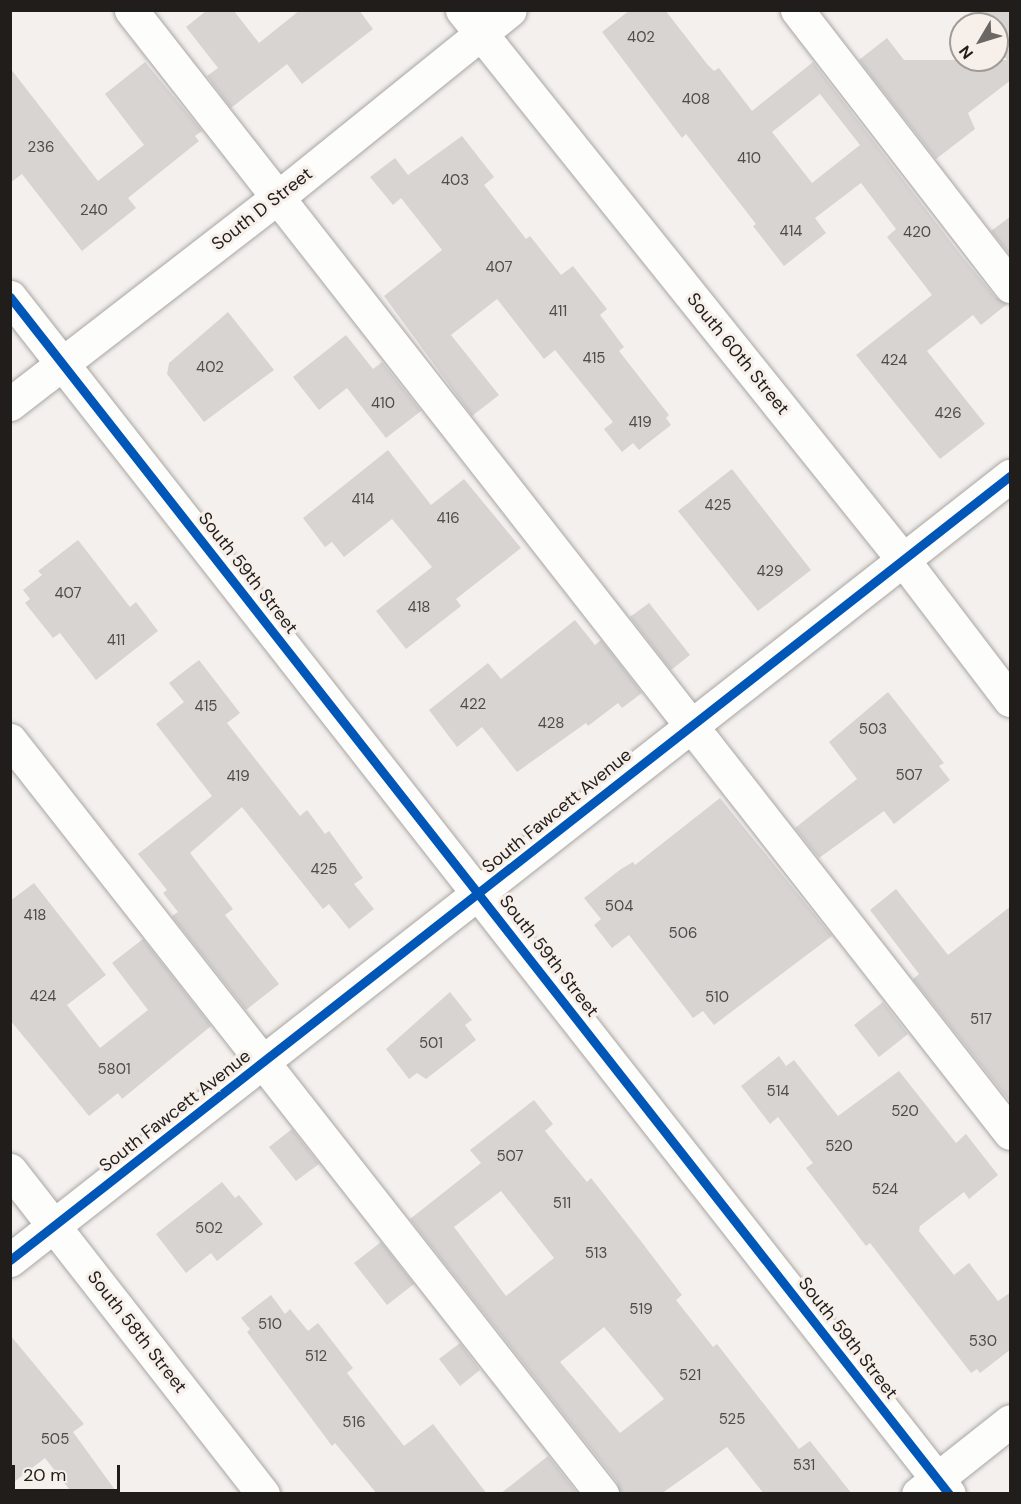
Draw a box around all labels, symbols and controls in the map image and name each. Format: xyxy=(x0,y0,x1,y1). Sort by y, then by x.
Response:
north arrow xyxy=(949,12,1009,72)
house number: 402 xyxy=(627,29,655,47)
text: N xyxy=(954,41,978,63)
house number: 408 xyxy=(682,91,710,109)
house number: 236 xyxy=(28,139,54,157)
house number: 410 xyxy=(737,150,761,168)
street label: South D Street xyxy=(207,163,317,255)
house number: 403 xyxy=(441,172,469,190)
house number: 240 xyxy=(80,202,108,220)
house number: 414 xyxy=(780,223,802,241)
house number: 420 xyxy=(903,224,931,242)
house number: 407 xyxy=(485,259,513,277)
street label: South 60th Street xyxy=(682,289,794,419)
house number: 411 xyxy=(549,303,567,321)
house number: 415 xyxy=(583,350,605,368)
house number: 424 xyxy=(881,352,907,370)
house number: 402 xyxy=(196,359,224,377)
house number: 410 xyxy=(371,395,395,413)
house number: 426 xyxy=(934,405,962,423)
house number: 419 xyxy=(628,414,652,432)
house number: 414 xyxy=(352,491,374,509)
house number: 425 xyxy=(705,497,731,515)
street label: South 59th Street xyxy=(194,508,302,638)
house number: 416 xyxy=(436,510,460,528)
house number: 429 xyxy=(756,563,784,581)
house number: 407 xyxy=(54,585,82,603)
house number: 418 xyxy=(408,599,430,617)
house number: 411 xyxy=(107,632,125,650)
house number: 422 xyxy=(460,696,486,714)
house number: 415 xyxy=(195,698,217,716)
house number: 428 xyxy=(538,715,564,733)
house number: 503 xyxy=(859,721,887,739)
street label: South Fawcett Avenue xyxy=(478,744,636,878)
house number: 507 xyxy=(895,767,923,785)
house number: 419 xyxy=(226,768,250,786)
house number: 425 xyxy=(311,861,337,879)
street label: South 59th Street xyxy=(495,891,603,1021)
house number: 504 xyxy=(605,898,633,916)
house number: 418 xyxy=(24,907,46,925)
house number: 506 xyxy=(669,925,697,943)
house number: 424 xyxy=(30,988,56,1006)
house number: 510 xyxy=(705,989,729,1007)
house number: 517 xyxy=(970,1011,992,1029)
house number: 501 xyxy=(419,1035,443,1053)
street label: South Fawcett Avenue xyxy=(95,1045,255,1177)
house number: 5801 xyxy=(97,1061,131,1079)
house number: 514 xyxy=(767,1083,789,1101)
house number: 520 xyxy=(891,1103,919,1121)
house number: 520 xyxy=(825,1138,853,1156)
house number: 507 xyxy=(496,1148,524,1166)
house number: 524 xyxy=(872,1181,898,1199)
house number: 511 xyxy=(553,1195,571,1213)
house number: 502 xyxy=(195,1220,223,1238)
house number: 513 xyxy=(585,1245,607,1263)
street label: South 58th Street xyxy=(83,1267,191,1397)
street label: South 59th Street xyxy=(794,1273,902,1403)
house number: 519 xyxy=(629,1301,653,1319)
house number: 510 xyxy=(258,1316,282,1334)
house number: 530 xyxy=(969,1333,997,1351)
house number: 512 xyxy=(305,1348,327,1366)
house number: 521 xyxy=(679,1367,701,1385)
house number: 525 xyxy=(719,1411,745,1429)
house number: 516 xyxy=(342,1414,366,1432)
house number: 505 xyxy=(41,1431,69,1449)
scale bar xyxy=(15,1453,123,1491)
house number: 531 xyxy=(793,1457,815,1475)
text: 20 m xyxy=(23,1463,66,1487)

